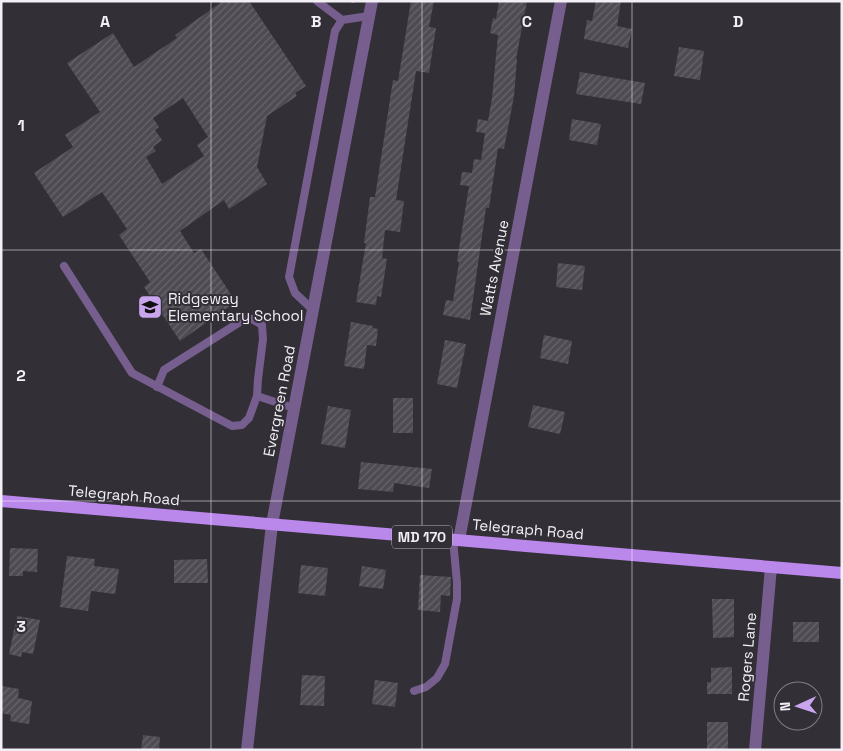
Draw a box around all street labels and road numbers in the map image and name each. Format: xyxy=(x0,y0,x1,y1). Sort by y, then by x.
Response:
street label: Watts Avenue xyxy=(475,218,513,318)
street label: Evergreen Road xyxy=(259,344,299,458)
street label: Telegraph Road xyxy=(67,481,181,509)
street label: Telegraph Road xyxy=(471,515,585,543)
road number: MD 170 xyxy=(392,526,452,548)
street label: Rogers Lane xyxy=(734,612,760,702)

